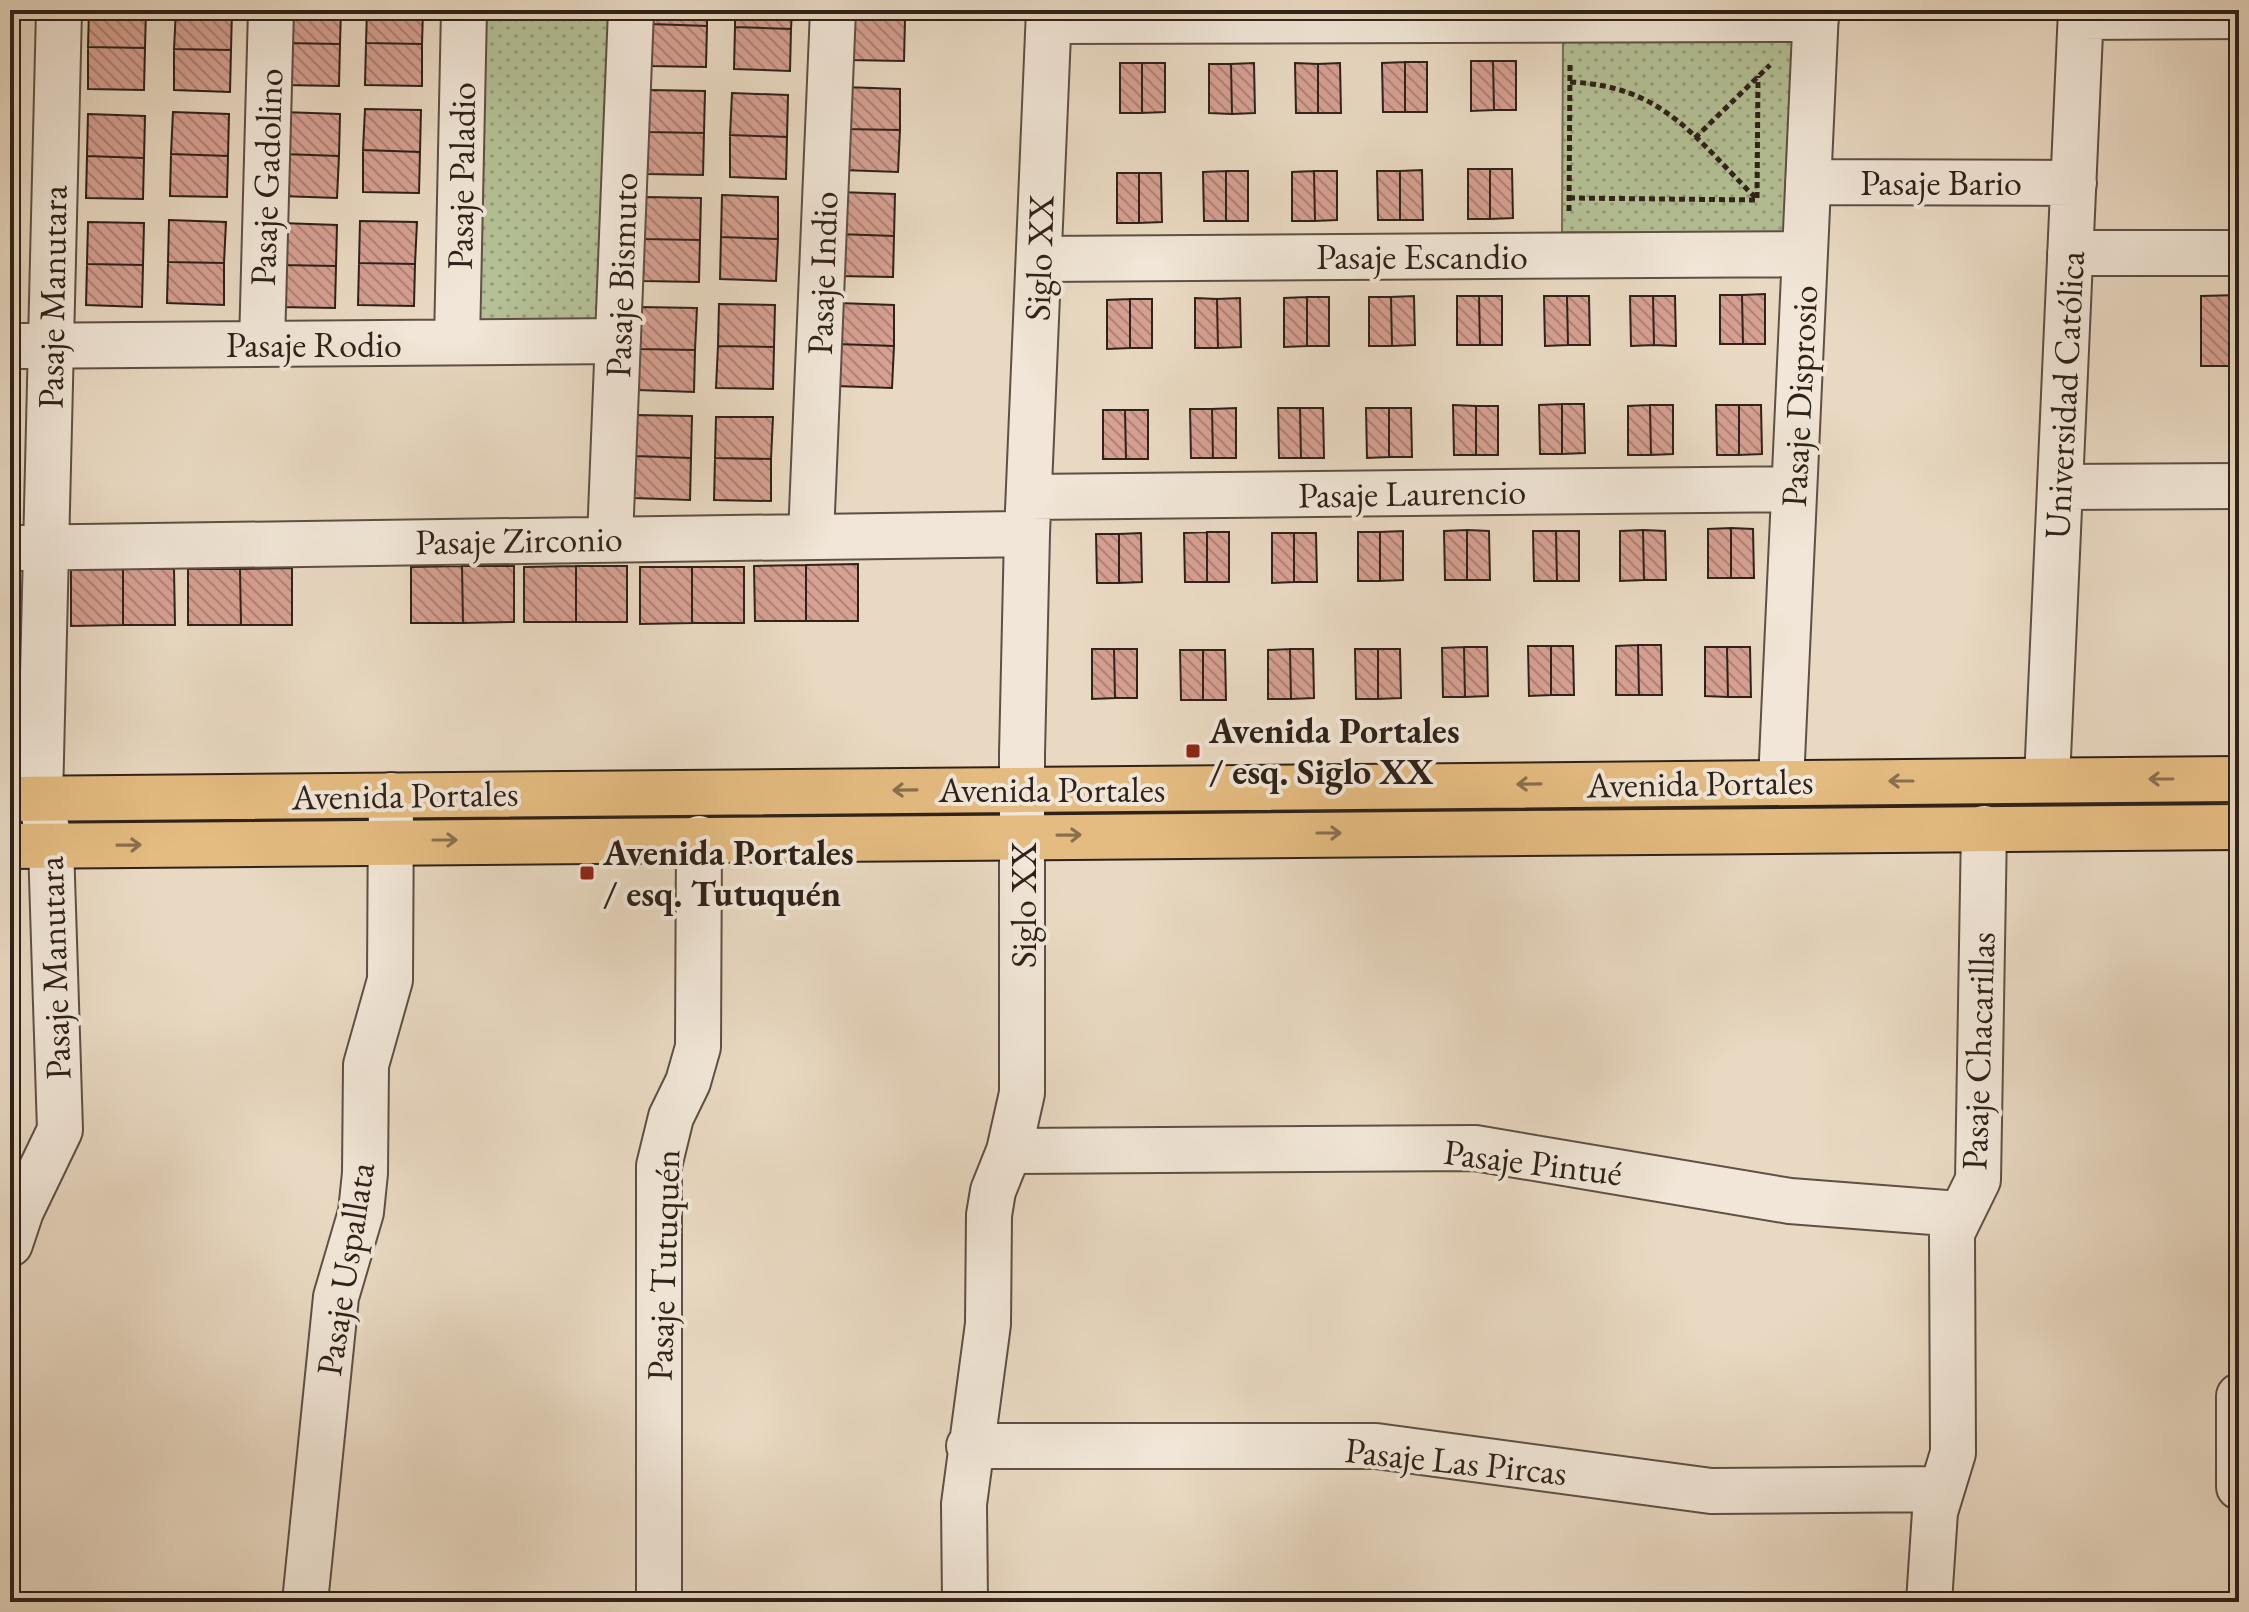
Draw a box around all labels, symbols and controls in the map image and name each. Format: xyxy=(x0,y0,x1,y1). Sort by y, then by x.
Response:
street label: Pasaje Gadolino xyxy=(239,67,293,287)
street label: Pasaje Paladio xyxy=(436,82,486,270)
street label: Pasaje Bario xyxy=(1860,159,2022,206)
street label: Pasaje Bismuto xyxy=(594,172,648,378)
street label: Pasaje Manutara xyxy=(27,184,77,409)
street label: Pasaje Indio xyxy=(796,190,848,356)
street label: Siglo XX xyxy=(1013,194,1065,322)
street label: Pasaje Escandio xyxy=(1316,233,1528,280)
street label: Universidad Católica xyxy=(2033,249,2095,540)
street label: Pasaje Disprosio xyxy=(1770,284,1828,508)
street label: Pasaje Rodio xyxy=(226,321,402,368)
street label: Pasaje Laurencio xyxy=(1298,468,1526,518)
street label: Pasaje Zirconio xyxy=(415,515,623,565)
place label: Avenida Portales / esq. Siglo XX xyxy=(1208,707,1460,795)
marker: Avenida Portales / esq. Siglo XX xyxy=(1184,742,1202,760)
street label: Avenida Portales xyxy=(1585,758,1814,808)
street label: Avenida Portales xyxy=(938,766,1165,813)
street label: Avenida Portales xyxy=(290,770,519,820)
one-way arrow xyxy=(2148,771,2175,787)
one-way arrow xyxy=(1888,773,1915,789)
one-way arrow xyxy=(1516,776,1543,792)
one-way arrow xyxy=(892,782,919,798)
one-way arrow xyxy=(1315,825,1342,841)
one-way arrow xyxy=(1055,828,1082,843)
place label: Avenida Portales / esq. Tutuquén xyxy=(602,829,854,917)
one-way arrow xyxy=(431,832,458,848)
one-way arrow xyxy=(115,837,142,852)
street label: Siglo XX xyxy=(1000,842,1047,968)
street label: Pasaje Manutara xyxy=(27,855,81,1081)
marker: Avenida Portales / esq. Tutuquén xyxy=(578,864,596,882)
street label: Pasaje Chacarillas xyxy=(1950,931,2006,1171)
street label: Pasaje Pintué xyxy=(1441,1128,1625,1196)
street label: Pasaje Tutuquén xyxy=(635,1148,691,1382)
street label: Pasaje Uspallata xyxy=(305,1158,385,1379)
street label: Pasaje Las Pircas xyxy=(1343,1426,1569,1496)

